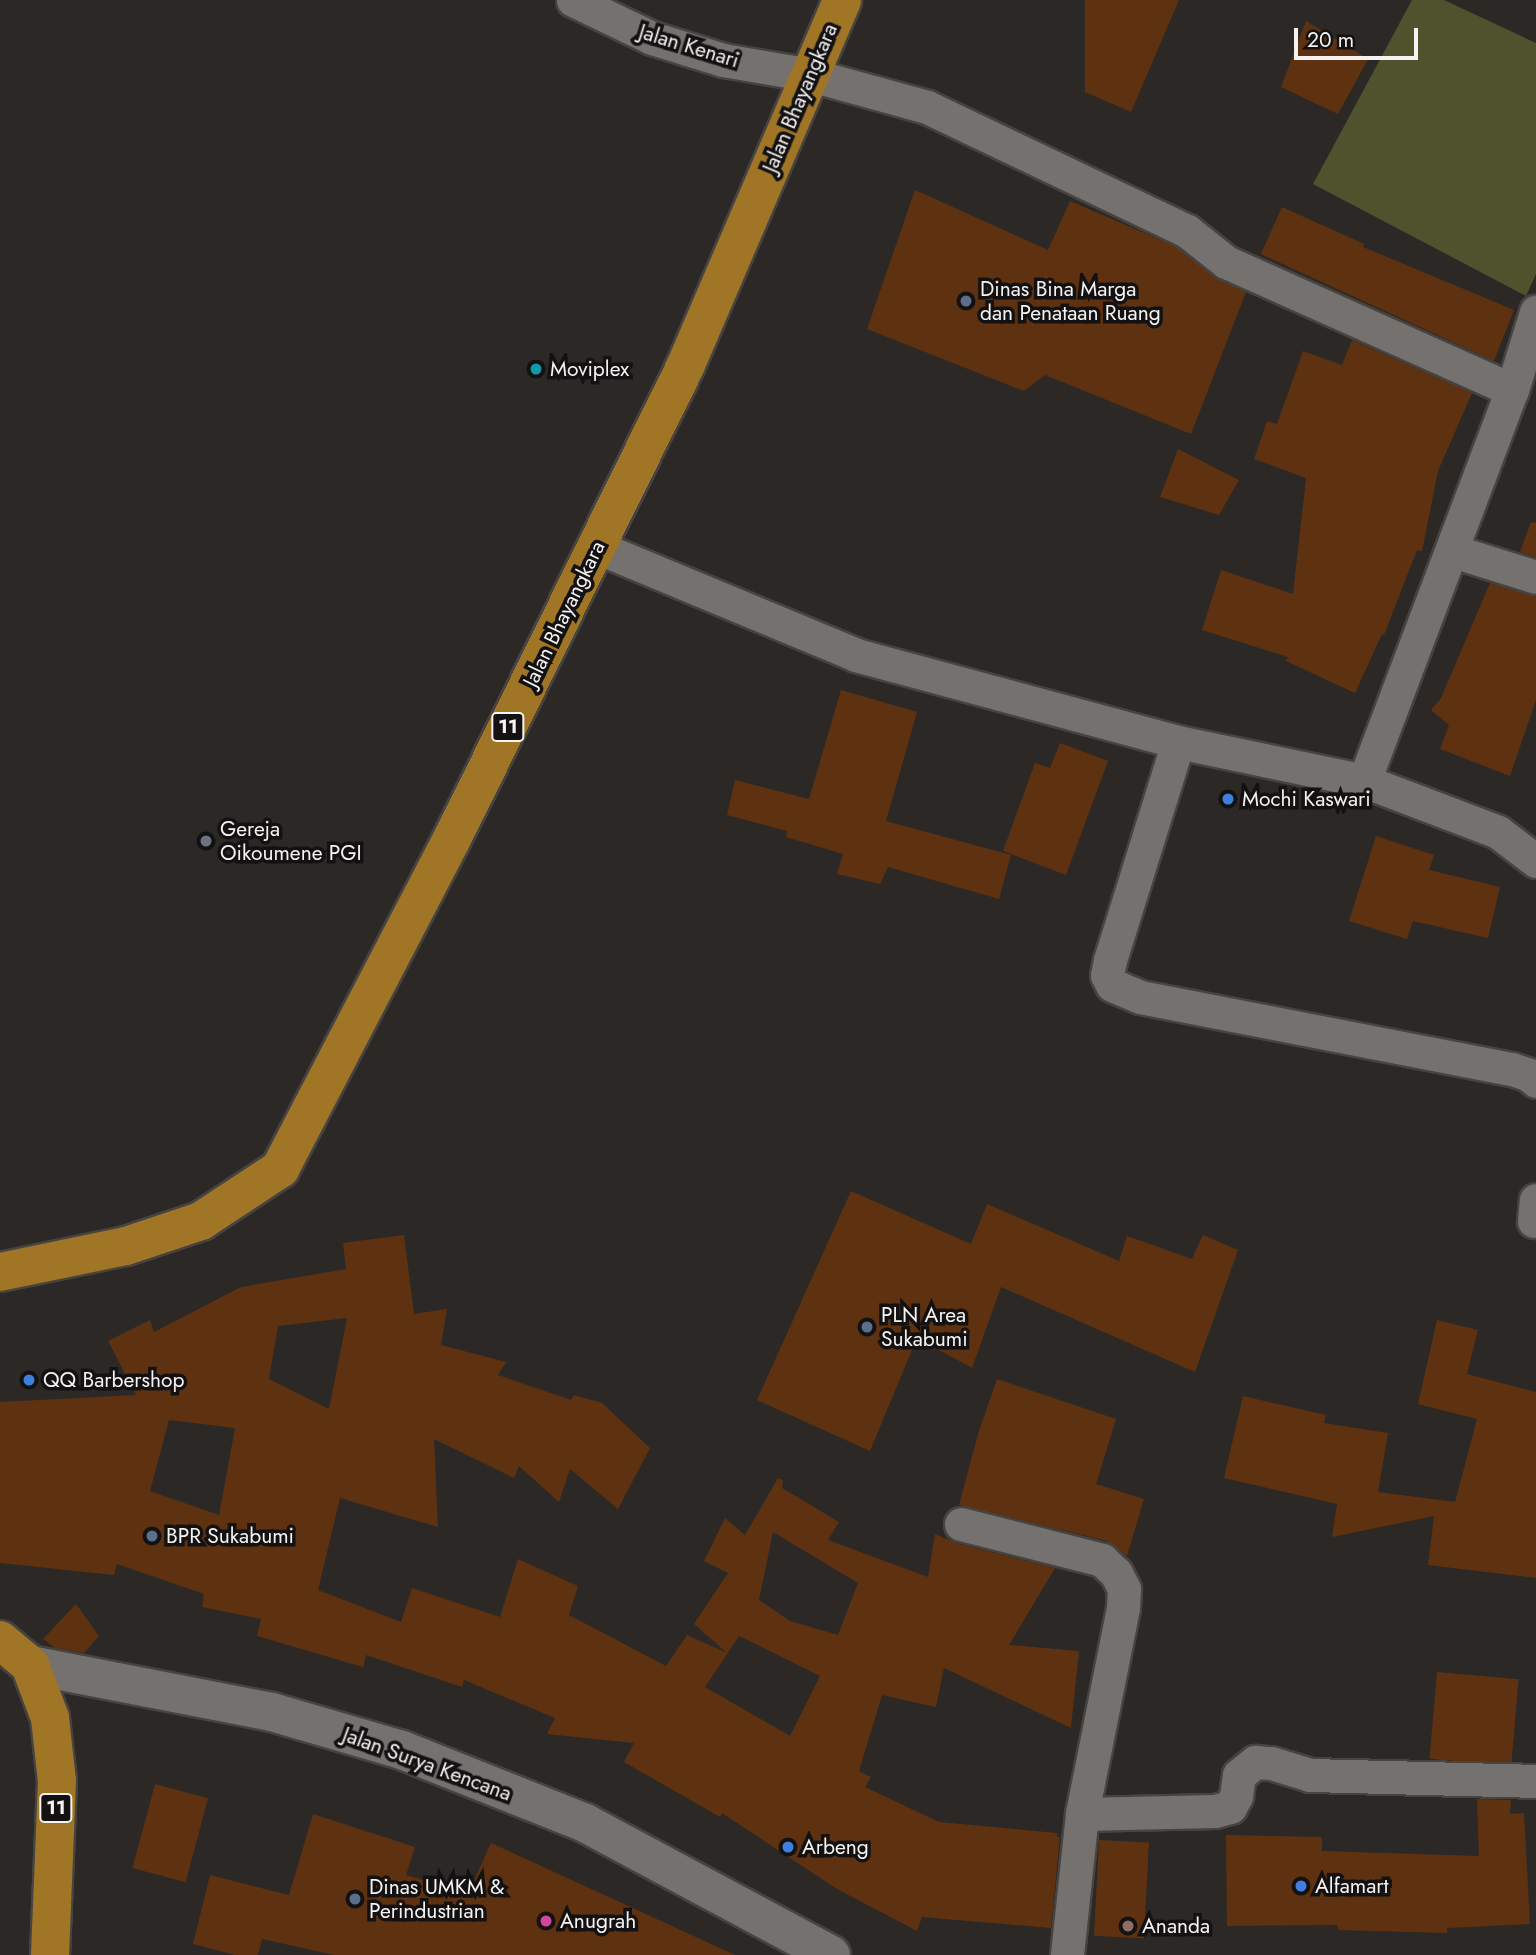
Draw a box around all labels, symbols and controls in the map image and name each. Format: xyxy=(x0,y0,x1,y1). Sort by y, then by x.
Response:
scale bar xyxy=(1298,14,1422,58)
street label: Jalan Kenari xyxy=(636,19,742,73)
street label: Jalan Bhayangkara xyxy=(757,20,843,176)
text: 20 m xyxy=(1307,25,1354,55)
place label: Dinas Bina Marga dan Penataan Ruang xyxy=(980,276,1161,326)
marker: Dinas Bina Marga dan Penataan Ruang xyxy=(958,293,974,309)
place label: Moviplex xyxy=(550,356,629,382)
marker: Moviplex xyxy=(528,361,544,377)
street label: Jalan Bhayangkara xyxy=(518,537,610,691)
road number: 11 xyxy=(490,712,526,742)
place label: Mochi Kaswari xyxy=(1242,786,1371,812)
marker: Mochi Kaswari xyxy=(1220,791,1236,807)
place label: Gereja Oikoumene PGI xyxy=(220,816,362,866)
marker: Gereja Oikoumene PGI xyxy=(198,833,214,849)
place label: PLN Area Sukabumi xyxy=(881,1302,968,1352)
marker: PLN Area Sukabumi xyxy=(859,1319,875,1335)
place label: QQ Barbershop xyxy=(43,1367,184,1393)
marker: QQ Barbershop xyxy=(21,1372,37,1388)
place label: BPR Sukabumi xyxy=(166,1523,294,1549)
marker: BPR Sukabumi xyxy=(144,1528,160,1544)
street label: Jalan Surya Kencana xyxy=(339,1722,515,1806)
road number: 11 xyxy=(38,1792,74,1824)
place label: Arbeng xyxy=(802,1834,869,1860)
marker: Arbeng xyxy=(780,1839,796,1855)
place label: Alfamart xyxy=(1315,1873,1389,1899)
place label: Dinas UMKM & Perindustrian xyxy=(369,1874,504,1924)
marker: Alfamart xyxy=(1293,1878,1309,1894)
marker: Dinas UMKM & Perindustrian xyxy=(347,1891,363,1907)
place label: Anugrah xyxy=(560,1908,636,1934)
marker: Anugrah xyxy=(538,1913,554,1929)
place label: Ananda xyxy=(1142,1913,1210,1939)
marker: Ananda xyxy=(1120,1918,1136,1934)

